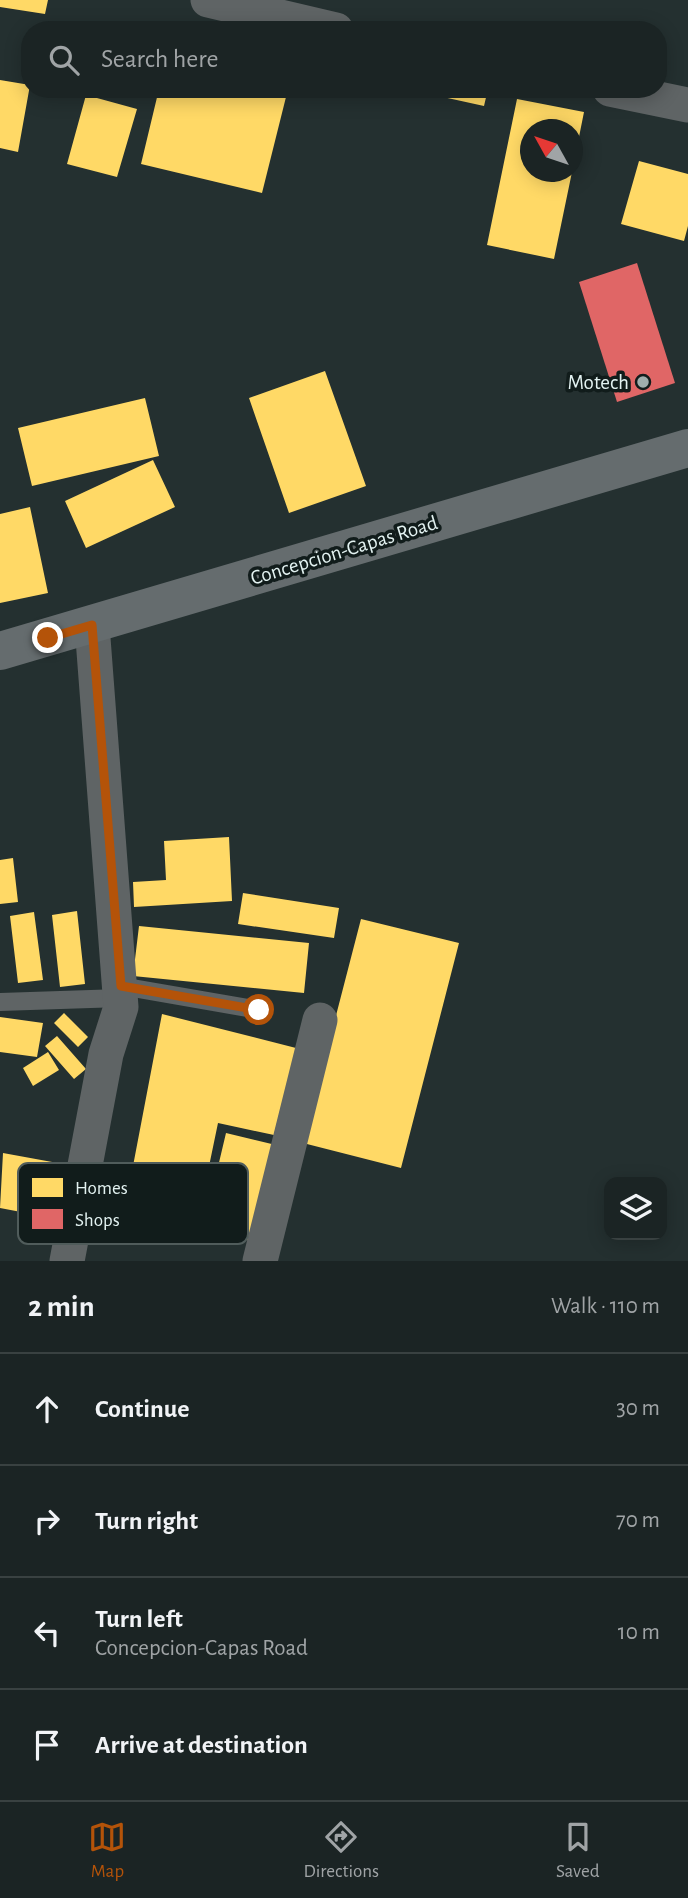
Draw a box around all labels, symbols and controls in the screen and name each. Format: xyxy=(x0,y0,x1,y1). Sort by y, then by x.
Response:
search box xyxy=(21,21,667,98)
icon: search xyxy=(45,41,83,79)
text: Search here xyxy=(101,46,219,72)
north arrow xyxy=(520,119,583,182)
place label: Motech xyxy=(567,372,629,393)
marker: Motech xyxy=(635,374,651,390)
street label: Concepcion-Capas Road xyxy=(248,512,440,589)
route end xyxy=(32,622,63,653)
route start xyxy=(243,994,274,1025)
legend xyxy=(18,1163,248,1244)
map controls xyxy=(604,1177,667,1240)
button: layers xyxy=(604,1177,667,1240)
text: Homes xyxy=(75,1179,128,1198)
text: Shops xyxy=(75,1211,120,1230)
text: 2 min xyxy=(28,1292,95,1322)
text: Walk · 110 m xyxy=(551,1295,660,1318)
icon: ahead xyxy=(28,1390,66,1428)
text: Continue xyxy=(95,1396,190,1422)
text: 30 m xyxy=(616,1397,660,1420)
icon: right xyxy=(28,1502,66,1540)
text: Turn right xyxy=(95,1508,198,1534)
text: 70 m xyxy=(616,1509,660,1532)
text: Turn left xyxy=(95,1606,183,1632)
icon: left xyxy=(28,1614,66,1652)
text: 10 m xyxy=(618,1621,660,1644)
text: Concepcion-Capas Road xyxy=(95,1637,308,1660)
icon: arrive xyxy=(28,1726,66,1764)
text: Arrive at destination xyxy=(95,1732,308,1758)
tab: Map xyxy=(88,1818,126,1883)
tab: Directions xyxy=(303,1818,379,1883)
tab: Saved xyxy=(556,1818,600,1883)

